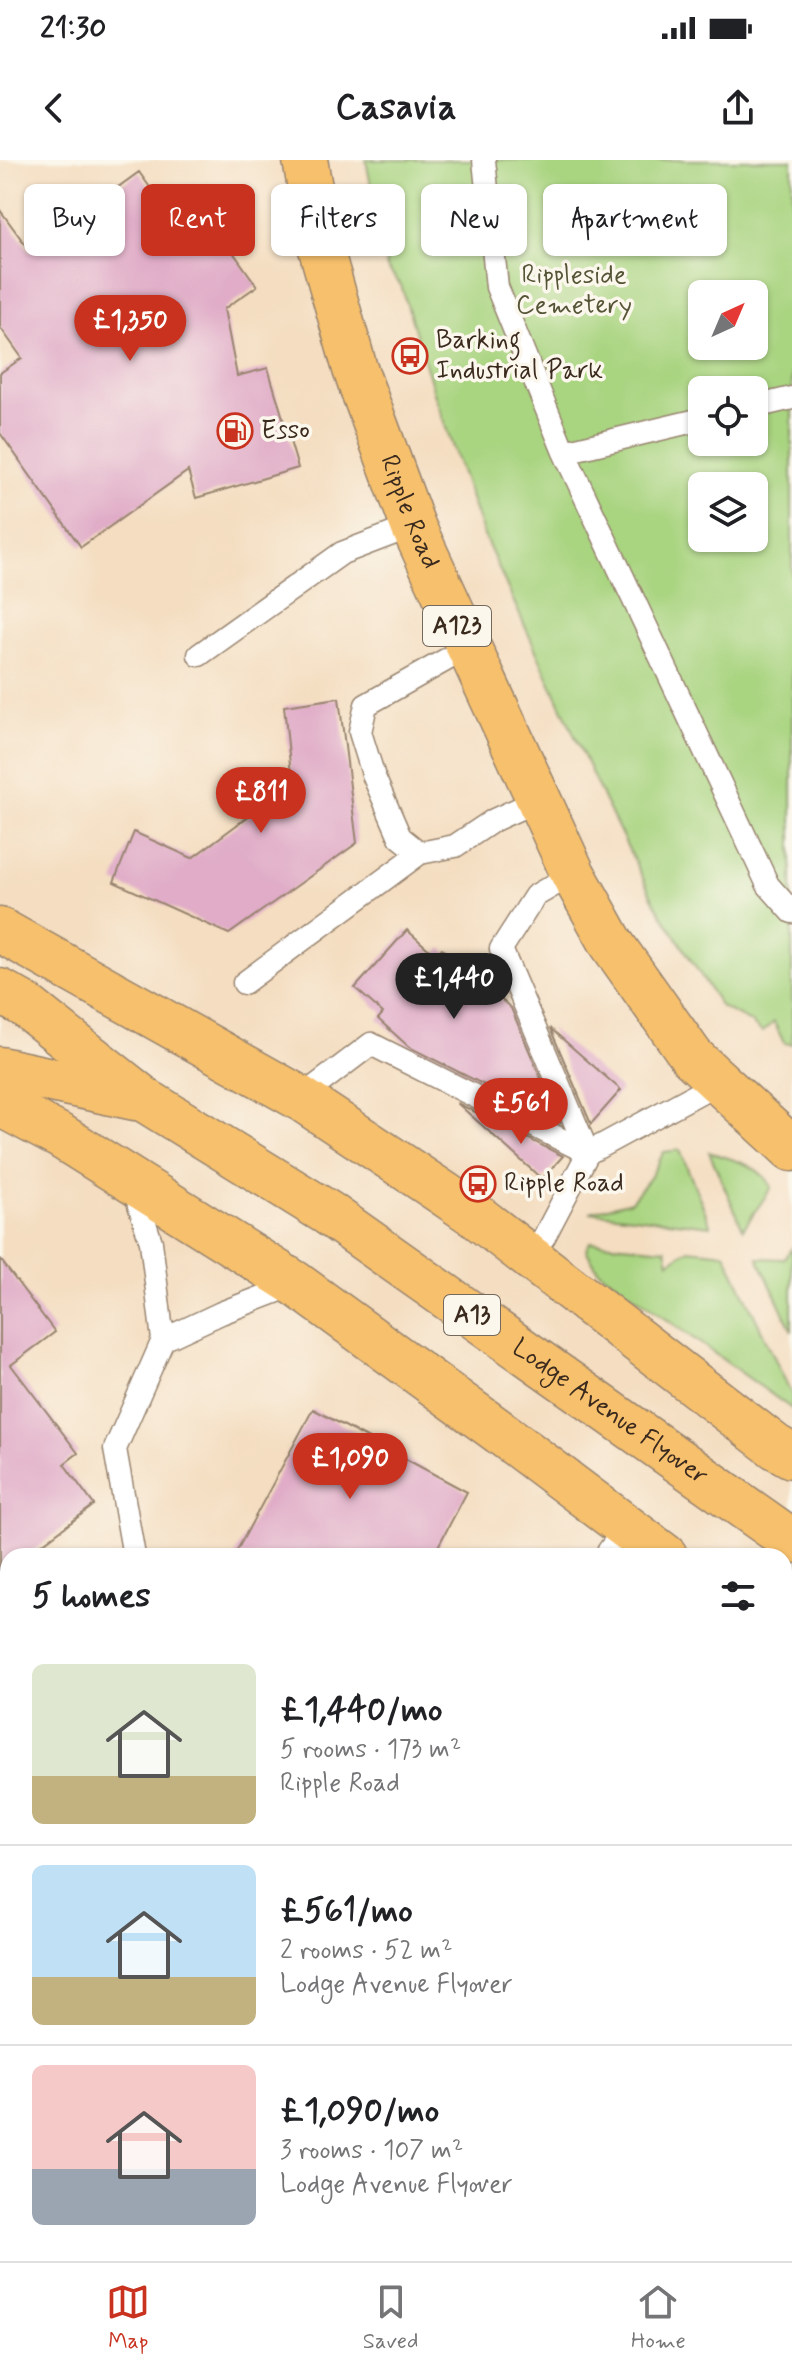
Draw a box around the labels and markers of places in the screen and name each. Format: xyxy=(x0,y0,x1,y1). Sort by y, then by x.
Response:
pin: £1,350 xyxy=(65,295,195,363)
place label: Barking Industrial Park xyxy=(436,324,604,388)
bus stop icon: Barking Industrial Park xyxy=(391,337,429,375)
fuel station icon: Esso xyxy=(216,412,254,450)
place label: Esso xyxy=(261,414,310,448)
pin: £811 xyxy=(214,767,308,835)
pin: £1,440 xyxy=(389,953,519,1021)
pin: £561 xyxy=(474,1078,568,1146)
bus stop icon: Ripple Road xyxy=(459,1165,497,1203)
place label: Ripple Road xyxy=(504,1167,624,1201)
pin: £1,090 xyxy=(285,1433,415,1501)

